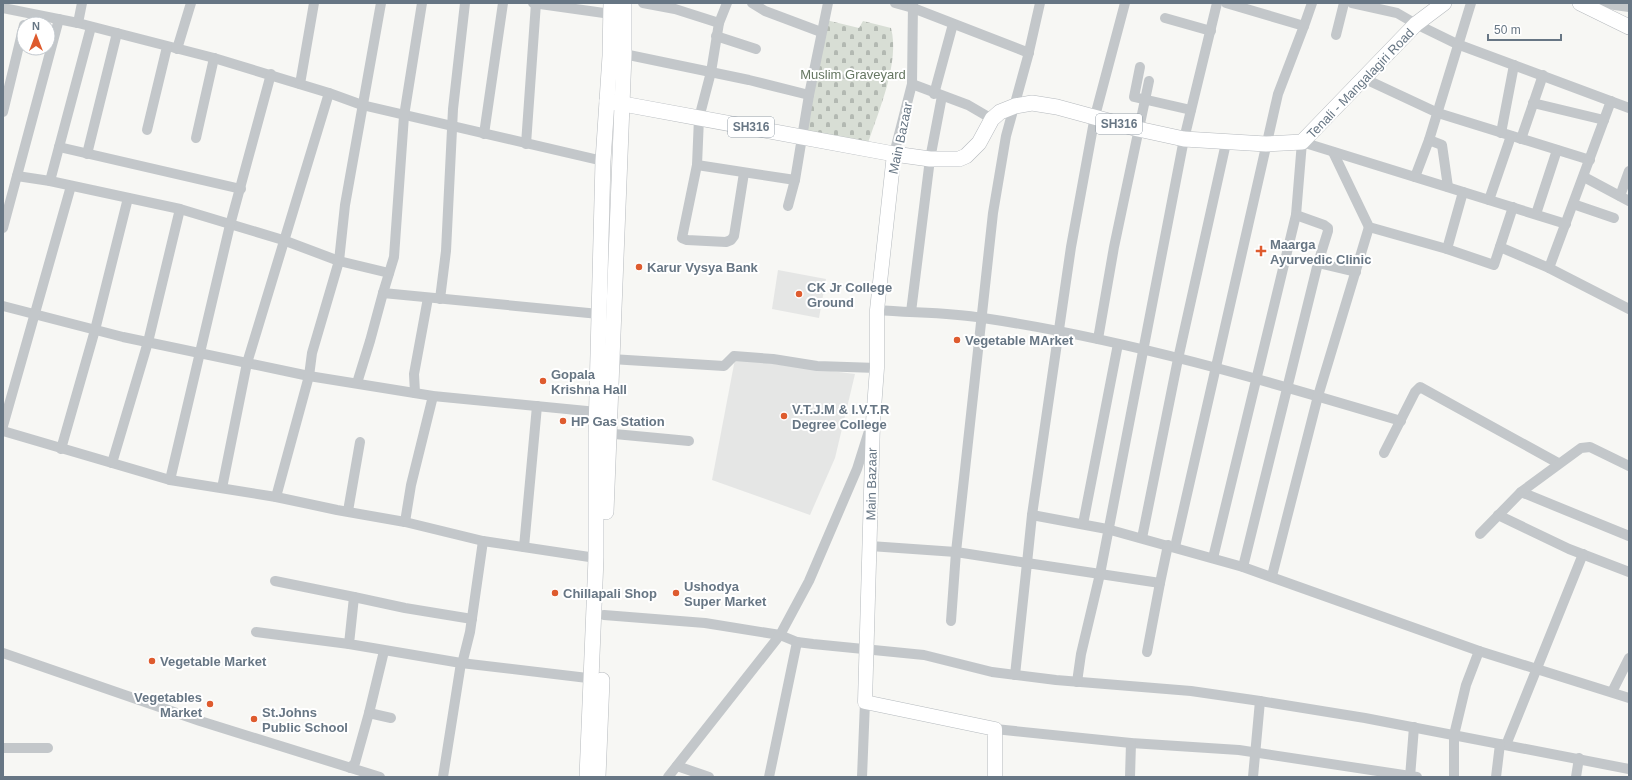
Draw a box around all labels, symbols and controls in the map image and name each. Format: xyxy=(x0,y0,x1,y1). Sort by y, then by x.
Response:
north arrow xyxy=(16,16,56,56)
scale bar xyxy=(1488,16,1561,42)
text: N xyxy=(32,20,40,32)
text: 50 m xyxy=(1494,23,1521,37)
street label: Tenali - Mangalagiri Road xyxy=(1304,25,1417,142)
park label: Muslim Graveyard xyxy=(800,67,906,82)
street label: Main Bazaar xyxy=(886,100,916,175)
road number: SH316 xyxy=(1096,114,1142,134)
road number: SH316 xyxy=(728,117,774,137)
place label: Maarga Ayurvedic Clinic xyxy=(1270,237,1371,267)
marker: Maarga Ayurvedic Clinic xyxy=(1255,245,1267,257)
place label: Karur Vysya Bank xyxy=(647,260,759,275)
marker: Karur Vysya Bank xyxy=(634,262,644,272)
place label: CK Jr College Ground xyxy=(807,280,892,310)
marker: CK Jr College Ground xyxy=(794,289,804,299)
place label: Vegetable MArket xyxy=(965,333,1074,348)
marker: Vegetable MArket xyxy=(952,335,962,345)
place label: Gopala Krishna Hall xyxy=(551,367,627,397)
marker: Gopala Krishna Hall xyxy=(538,376,548,386)
place label: V.T.J.M & I.V.T.R Degree College xyxy=(792,402,890,432)
marker: V.T.J.M & I.V.T.R Degree College xyxy=(779,411,789,421)
place label: HP Gas Station xyxy=(571,414,665,429)
marker: HP Gas Station xyxy=(558,416,568,426)
street label: Main Bazaar xyxy=(863,447,880,521)
place label: Ushodya Super Market xyxy=(684,579,767,609)
place label: Chillapali Shop xyxy=(563,586,657,601)
marker: Chillapali Shop xyxy=(550,588,560,598)
marker: Ushodya Super Market xyxy=(671,588,681,598)
place label: Vegetable Market xyxy=(160,654,267,669)
marker: Vegetable Market xyxy=(147,656,157,666)
place label: Vegetables Market xyxy=(134,690,203,720)
marker: Vegetables Market xyxy=(205,699,215,709)
place label: St.Johns Public School xyxy=(262,705,348,735)
marker: St.Johns Public School xyxy=(249,714,259,724)

